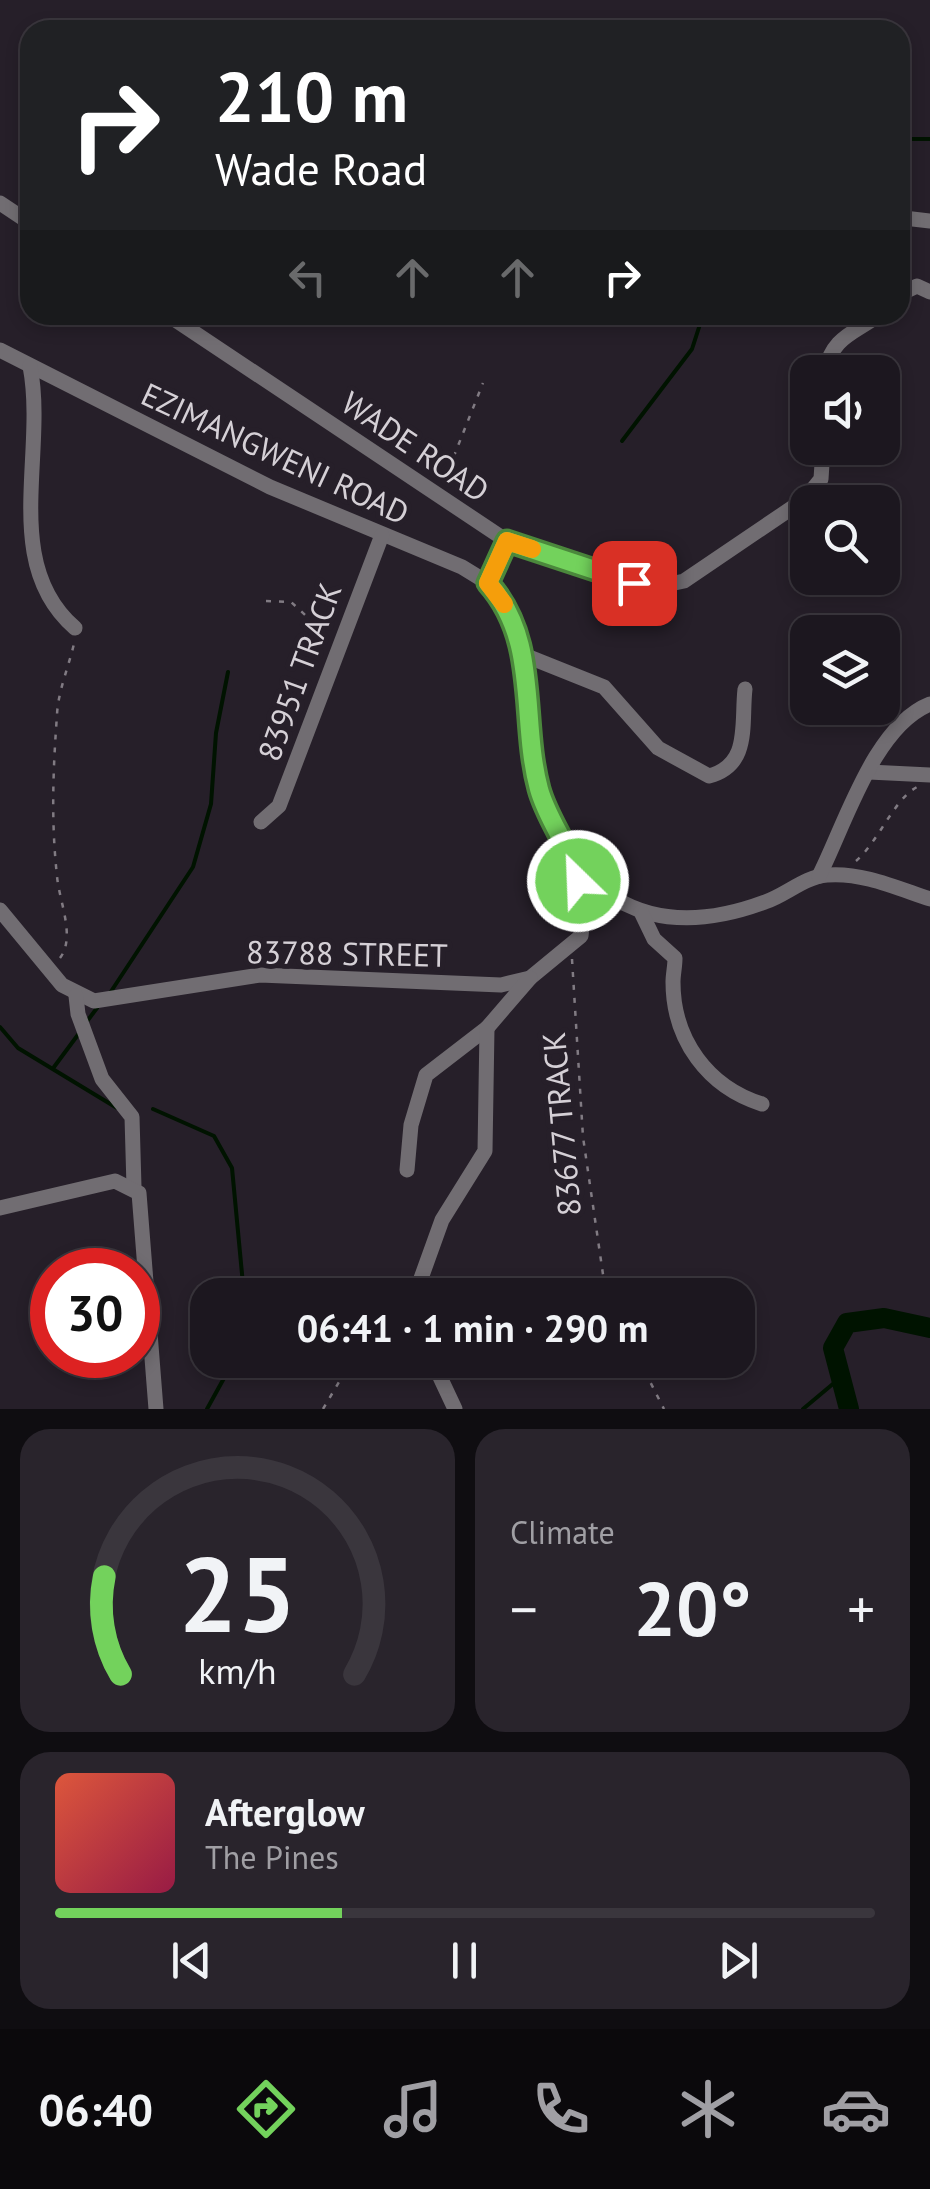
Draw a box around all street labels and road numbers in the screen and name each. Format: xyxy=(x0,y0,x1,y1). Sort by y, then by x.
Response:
street label: EZIMANGWENI ROAD xyxy=(135,373,416,534)
street label: WADE ROAD xyxy=(334,381,497,511)
street label: 83951 TRACK xyxy=(247,577,351,766)
street label: 83788 STREET xyxy=(246,930,448,976)
street label: 83677 TRACK xyxy=(532,1030,590,1218)

